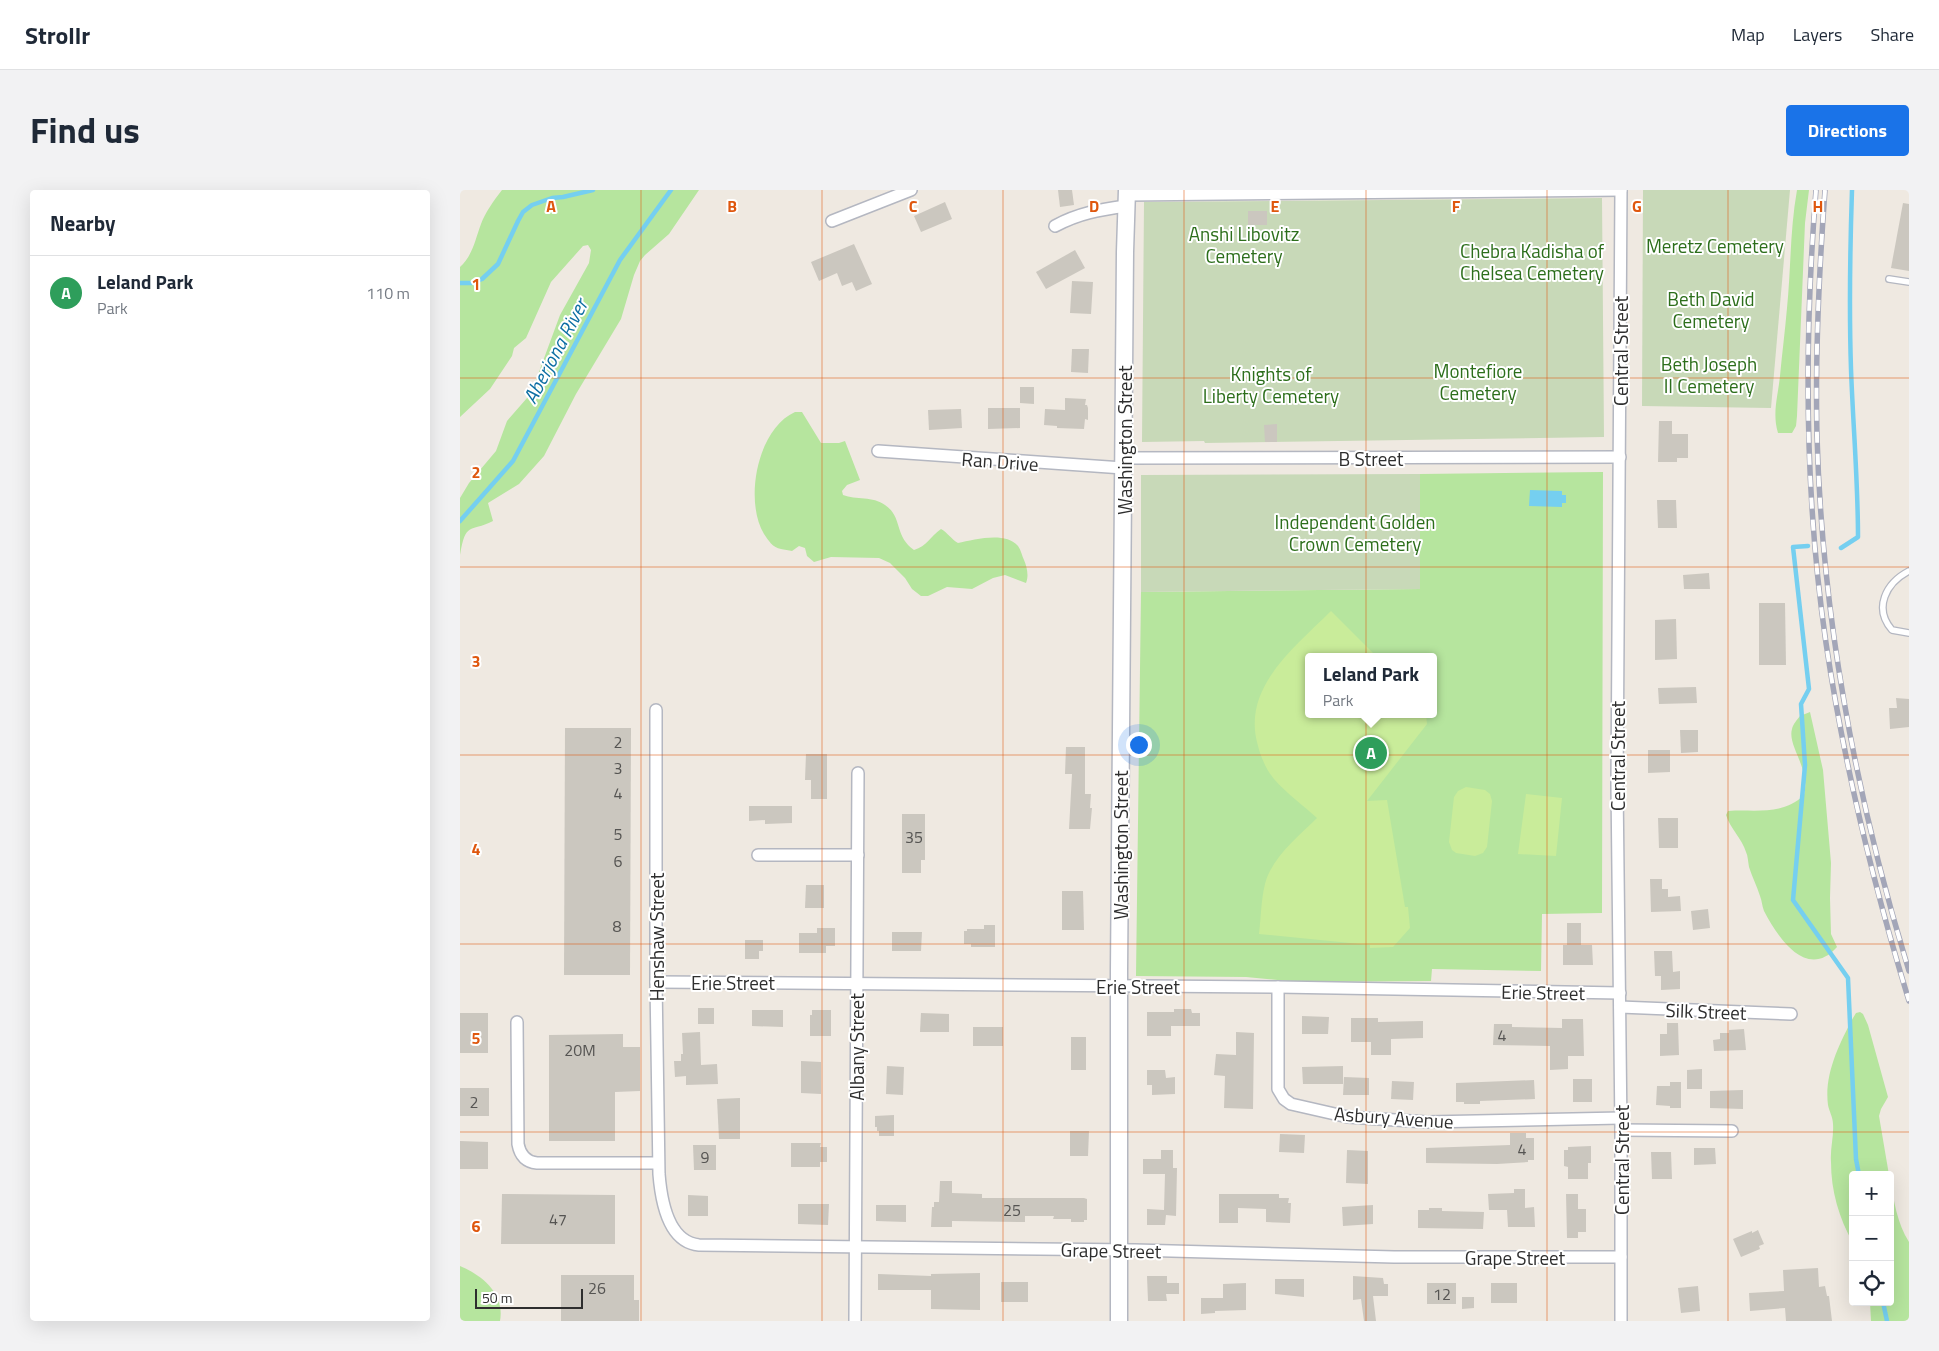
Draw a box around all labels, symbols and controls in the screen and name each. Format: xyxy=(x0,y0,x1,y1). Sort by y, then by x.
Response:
text: Strollr xyxy=(25,17,90,53)
text: Map xyxy=(1731,21,1765,48)
text: Layers xyxy=(1793,21,1842,48)
text: Share xyxy=(1870,21,1914,48)
text: Find us xyxy=(30,103,140,157)
button: Directions xyxy=(1786,105,1909,156)
text: A xyxy=(546,194,556,218)
text: B xyxy=(727,194,737,218)
text: C xyxy=(909,194,918,218)
text: D xyxy=(1089,194,1099,218)
text: E xyxy=(1271,194,1280,218)
text: F xyxy=(1452,194,1461,218)
text: G xyxy=(1632,194,1642,218)
text: H xyxy=(1813,194,1823,218)
text: Nearby xyxy=(50,207,115,239)
park label: Anshi Libovitz Cemetery xyxy=(1189,219,1299,270)
park label: Meretz Cemetery xyxy=(1646,231,1784,260)
park label: Chebra Kadisha of Chelsea Cemetery xyxy=(1460,236,1605,287)
text: Leland Park xyxy=(97,267,193,296)
text: 1 xyxy=(472,272,480,296)
text: A xyxy=(61,281,71,305)
text: 110 m xyxy=(366,281,410,305)
park label: Beth David Cemetery xyxy=(1667,284,1755,335)
water label: Aberjona River xyxy=(514,291,597,409)
text: Park xyxy=(97,296,128,320)
street label: Central Street xyxy=(1606,296,1635,406)
park label: Beth Joseph II Cemetery xyxy=(1661,349,1757,400)
park label: Montefiore Cemetery xyxy=(1434,356,1522,407)
park label: Knights of Liberty Cemetery xyxy=(1203,359,1339,410)
street label: Washington Street xyxy=(1110,365,1139,515)
street label: Ran Drive xyxy=(960,444,1040,478)
street label: B Street xyxy=(1339,444,1404,473)
text: 2 xyxy=(472,460,480,484)
park label: Independent Golden Crown Cemetery xyxy=(1275,507,1435,558)
text: 3 xyxy=(472,649,480,673)
popup xyxy=(1305,653,1437,718)
text: Leland Park xyxy=(1323,659,1419,688)
text: Park xyxy=(1323,688,1353,712)
street label: Central Street xyxy=(1603,701,1632,811)
house number: 2 xyxy=(614,730,622,754)
your location xyxy=(1126,732,1152,758)
pin: A xyxy=(1355,734,1387,772)
house number: 3 xyxy=(614,756,622,780)
street label: Washington Street xyxy=(1106,770,1135,920)
house number: 4 xyxy=(614,781,623,805)
house number: 5 xyxy=(614,822,623,846)
house number: 35 xyxy=(905,825,923,849)
text: 4 xyxy=(472,837,481,861)
house number: 6 xyxy=(614,849,623,873)
street label: Henshaw Street xyxy=(642,872,671,1001)
house number: 8 xyxy=(613,914,622,938)
street label: Erie Street xyxy=(691,968,775,997)
street label: Erie Street xyxy=(1096,972,1180,1001)
street label: Erie Street xyxy=(1501,977,1586,1007)
street label: Albany Street xyxy=(842,993,871,1101)
street label: Silk Street xyxy=(1665,995,1747,1027)
house number: 4 xyxy=(1498,1023,1507,1047)
text: 5 xyxy=(472,1026,481,1050)
house number: 20M xyxy=(564,1038,596,1062)
house number: 2 xyxy=(470,1090,478,1114)
street label: Asbury Avenue xyxy=(1333,1098,1455,1136)
street label: Central Street xyxy=(1607,1105,1636,1215)
house number: 4 xyxy=(1518,1137,1527,1161)
house number: 9 xyxy=(701,1145,710,1169)
map controls xyxy=(1849,1171,1894,1306)
button: + xyxy=(1849,1171,1894,1216)
house number: 25 xyxy=(1003,1198,1021,1222)
house number: 47 xyxy=(549,1207,567,1231)
text: 6 xyxy=(472,1214,481,1238)
button: − xyxy=(1849,1216,1894,1261)
street label: Grape Street xyxy=(1060,1235,1162,1265)
street label: Grape Street xyxy=(1465,1243,1566,1272)
button: locate xyxy=(1849,1261,1894,1306)
house number: 26 xyxy=(588,1276,606,1300)
house number: 12 xyxy=(1433,1282,1451,1306)
scale bar xyxy=(475,1286,582,1309)
text: 50 m xyxy=(482,1287,512,1308)

